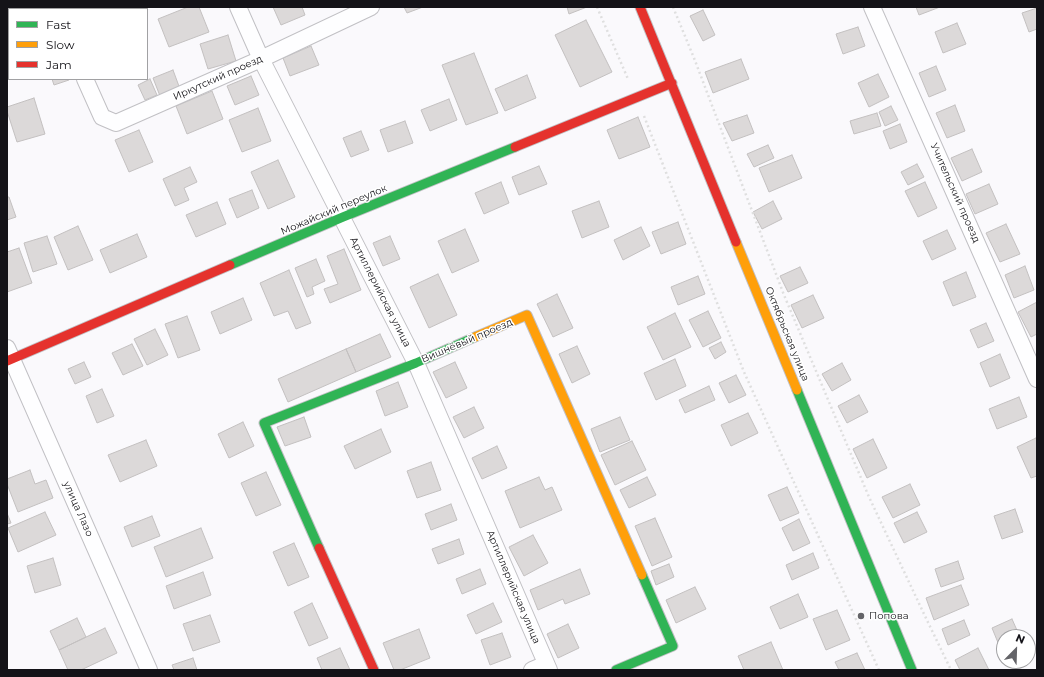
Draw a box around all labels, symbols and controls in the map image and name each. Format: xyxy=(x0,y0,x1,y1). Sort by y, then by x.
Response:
legend xyxy=(8,8,148,80)
text: Fast xyxy=(46,17,71,32)
text: Slow xyxy=(46,37,75,52)
street label: Иркутский проезд xyxy=(171,53,265,103)
text: Jam xyxy=(46,57,72,72)
street label: Учительский проезд xyxy=(928,141,982,245)
street label: Можайский переулок xyxy=(279,182,389,238)
street label: Артиллерийская улица xyxy=(347,235,413,349)
street label: Октябрьская улица xyxy=(763,285,811,383)
street label: Вишнёвый проезд xyxy=(420,316,514,366)
street label: улица Лазо xyxy=(60,480,96,538)
street label: Артиллерийская улица xyxy=(484,528,542,646)
place label: Попова xyxy=(869,610,909,622)
marker: Попова xyxy=(856,611,866,621)
north arrow xyxy=(996,629,1036,669)
text: N xyxy=(1013,631,1027,647)

